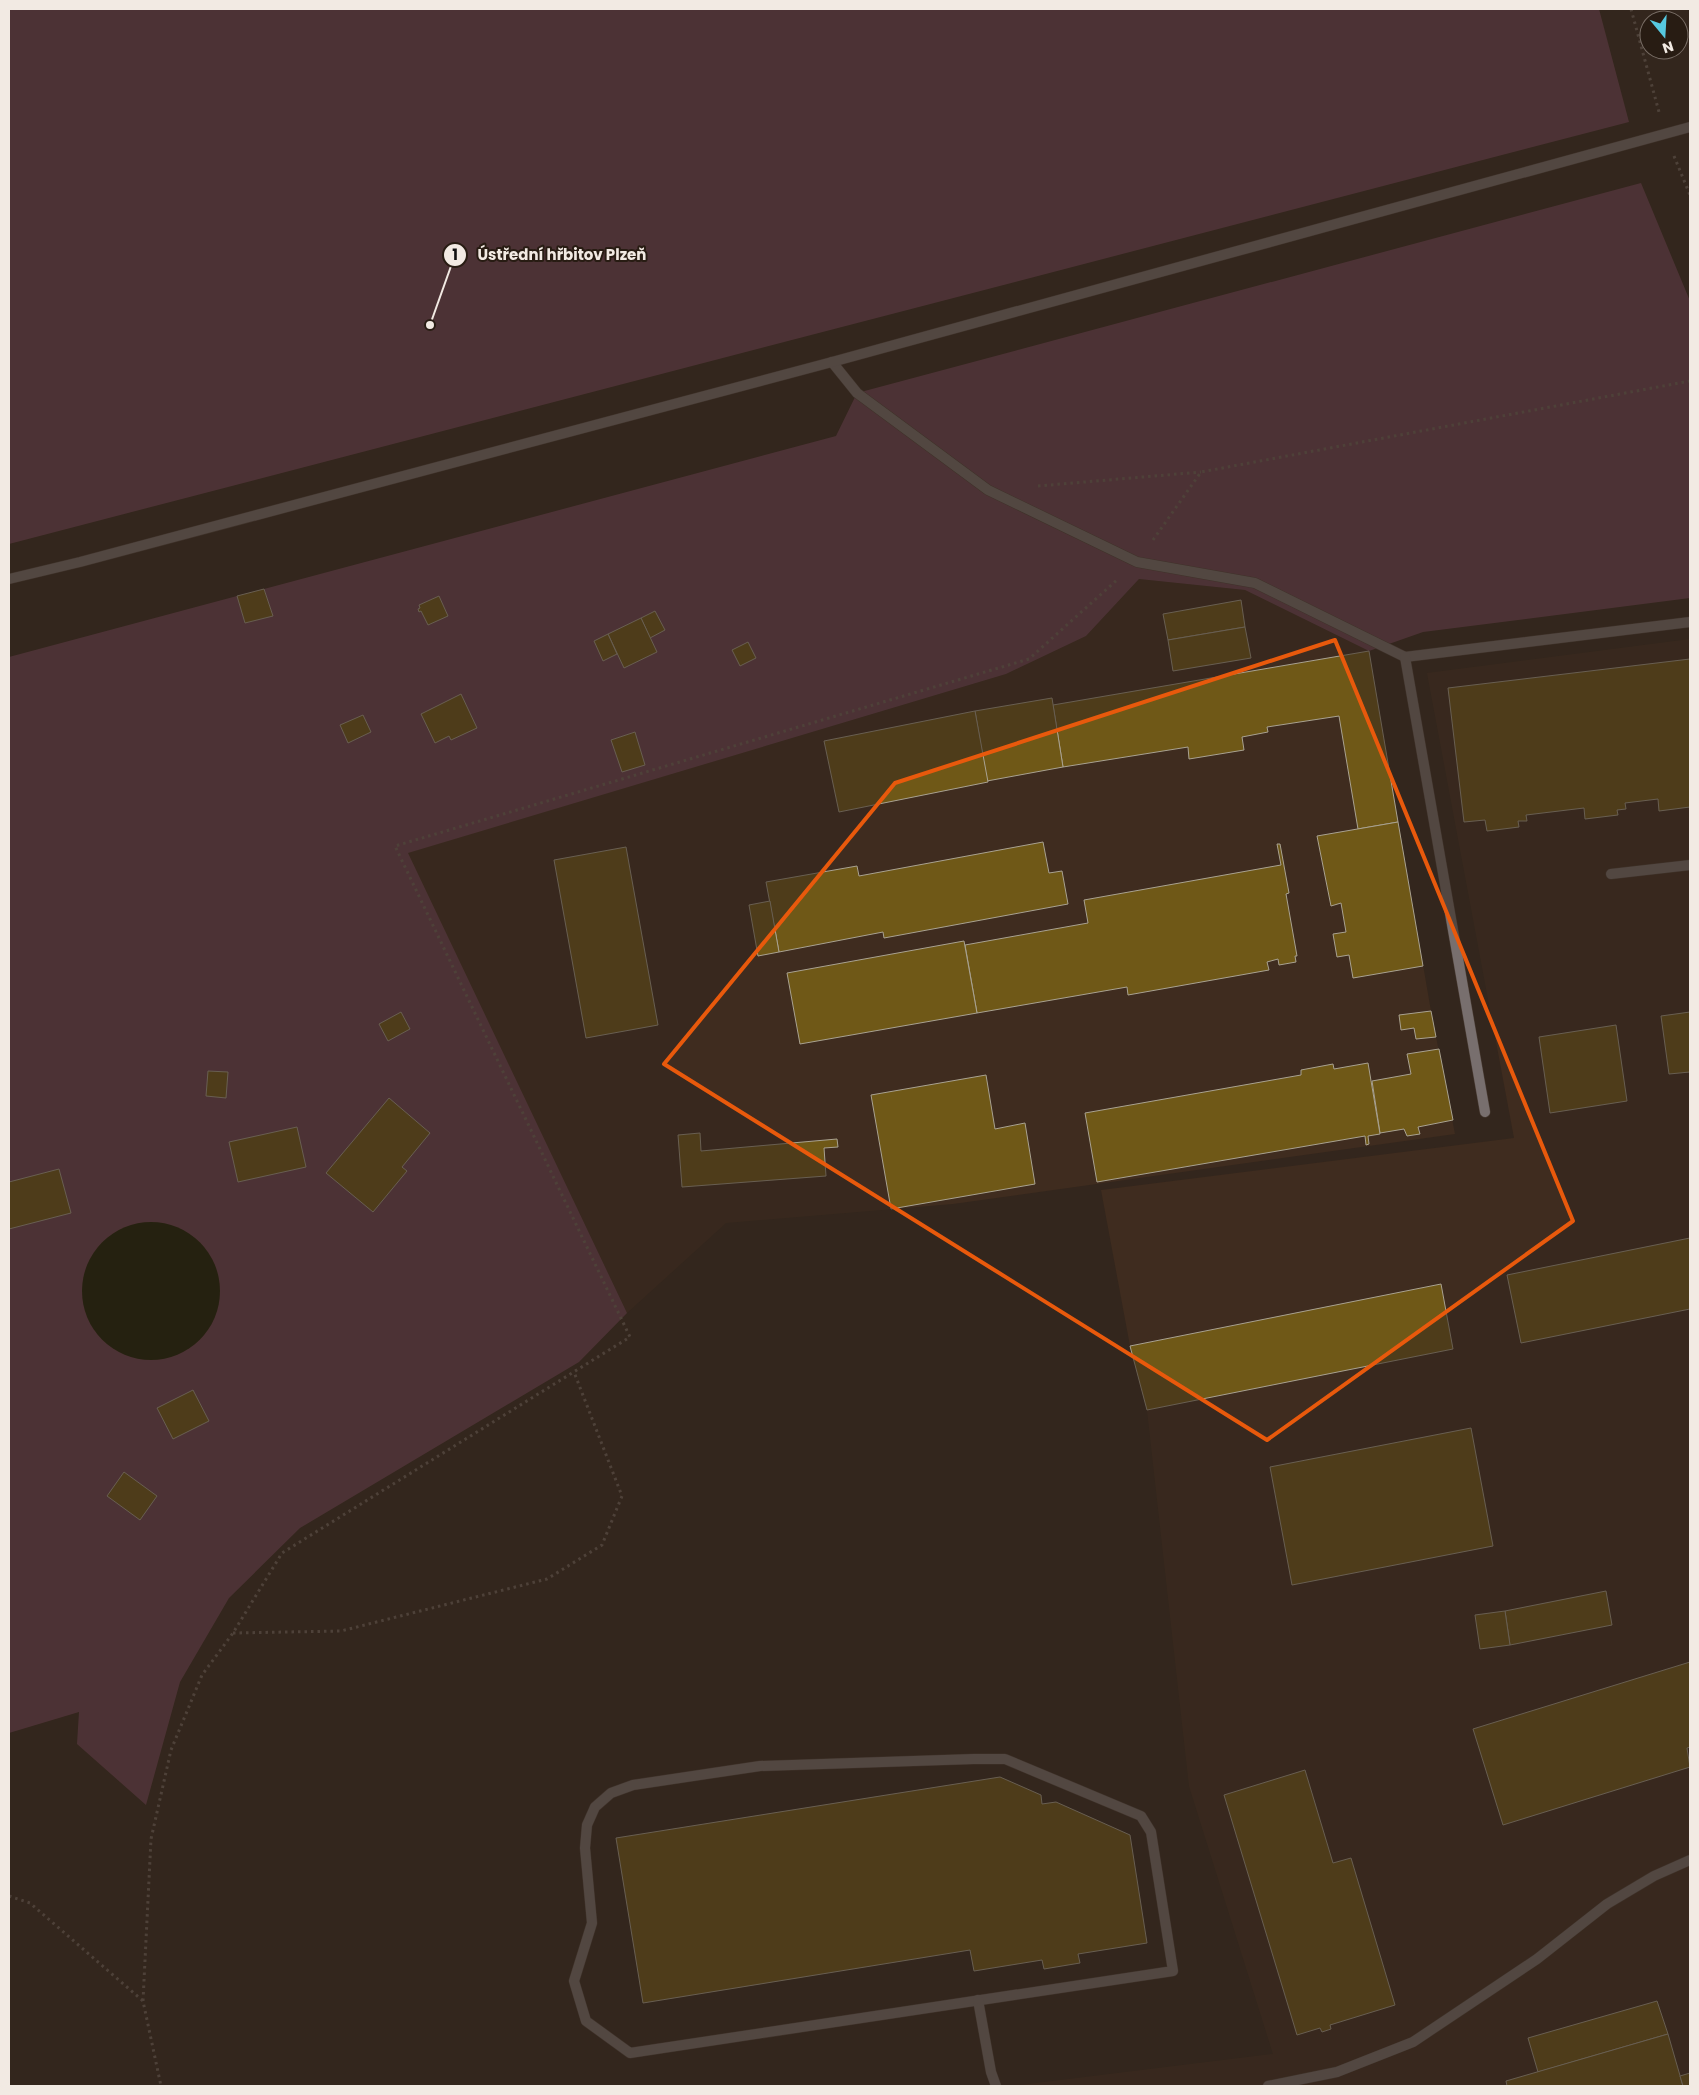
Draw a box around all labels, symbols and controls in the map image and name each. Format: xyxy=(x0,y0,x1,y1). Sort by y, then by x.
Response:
north arrow xyxy=(1639,10,1689,60)
text: N xyxy=(1660,36,1676,59)
callout: Ústřední hřbitov Plzeň xyxy=(442,240,656,270)
text: 1 xyxy=(452,244,458,265)
text: Ústřední hřbitov Plzeň xyxy=(478,244,646,265)

